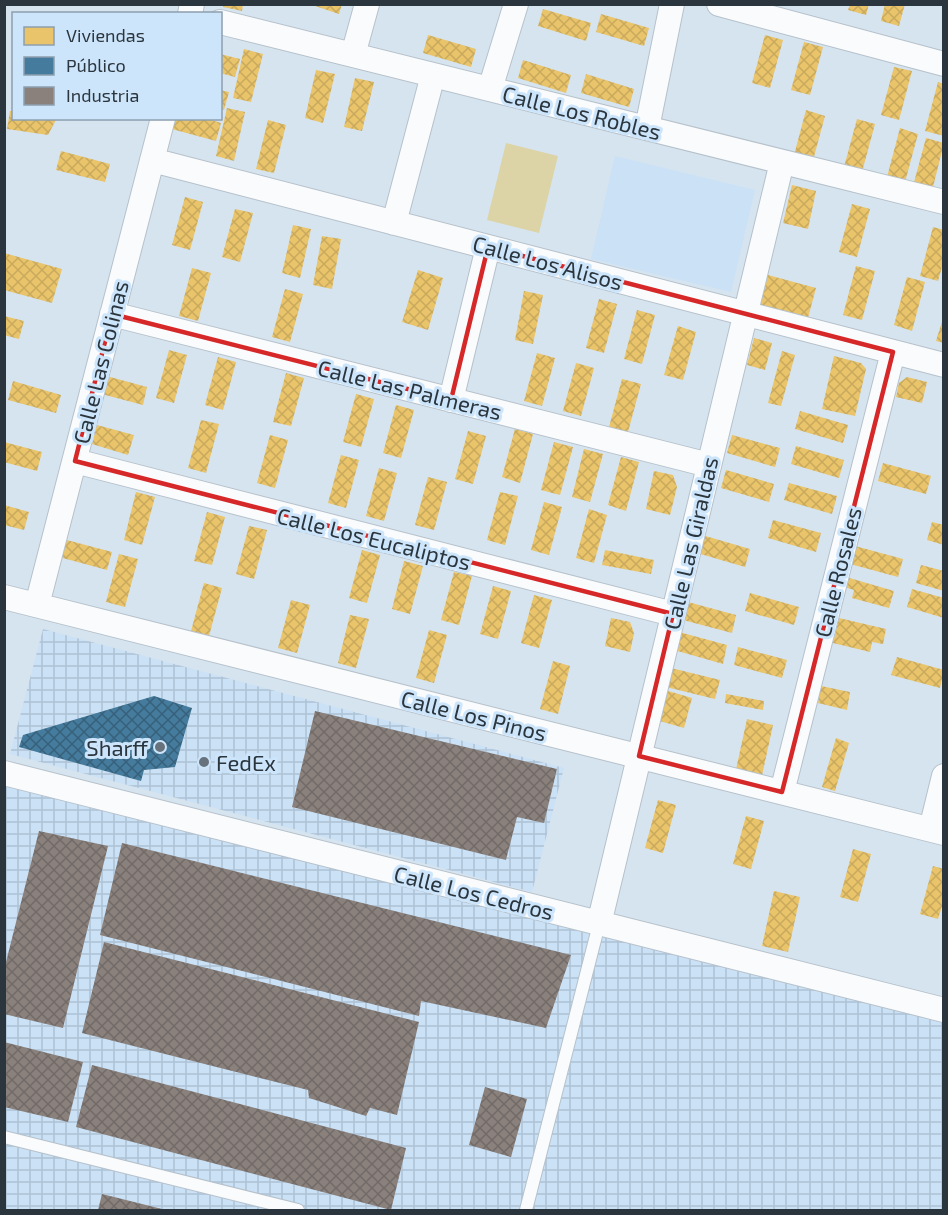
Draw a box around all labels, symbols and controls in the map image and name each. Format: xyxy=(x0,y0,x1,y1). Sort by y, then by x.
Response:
legend xyxy=(12,12,222,120)
text: Viviendas xyxy=(66,24,145,46)
text: Público xyxy=(66,54,126,76)
street label: Calle Los Robles xyxy=(500,80,664,144)
text: Industria xyxy=(66,84,139,106)
street label: Calle Los Alisos xyxy=(470,229,626,295)
street label: Calle Las Colinas xyxy=(67,278,133,446)
street label: Calle Las Palmeras xyxy=(315,354,505,424)
street label: Calle Las Giraldas xyxy=(657,454,723,632)
street label: Calle Los Eucaliptos xyxy=(274,501,474,575)
street label: Calle Rosales xyxy=(808,504,866,640)
street label: Calle Los Pinos xyxy=(398,684,550,746)
place label: Sharff xyxy=(86,734,148,760)
marker: Sharff xyxy=(153,740,167,754)
place label: FedEx xyxy=(216,749,276,775)
marker: FedEx xyxy=(197,755,211,769)
street label: Calle Los Cedros xyxy=(392,860,556,924)

